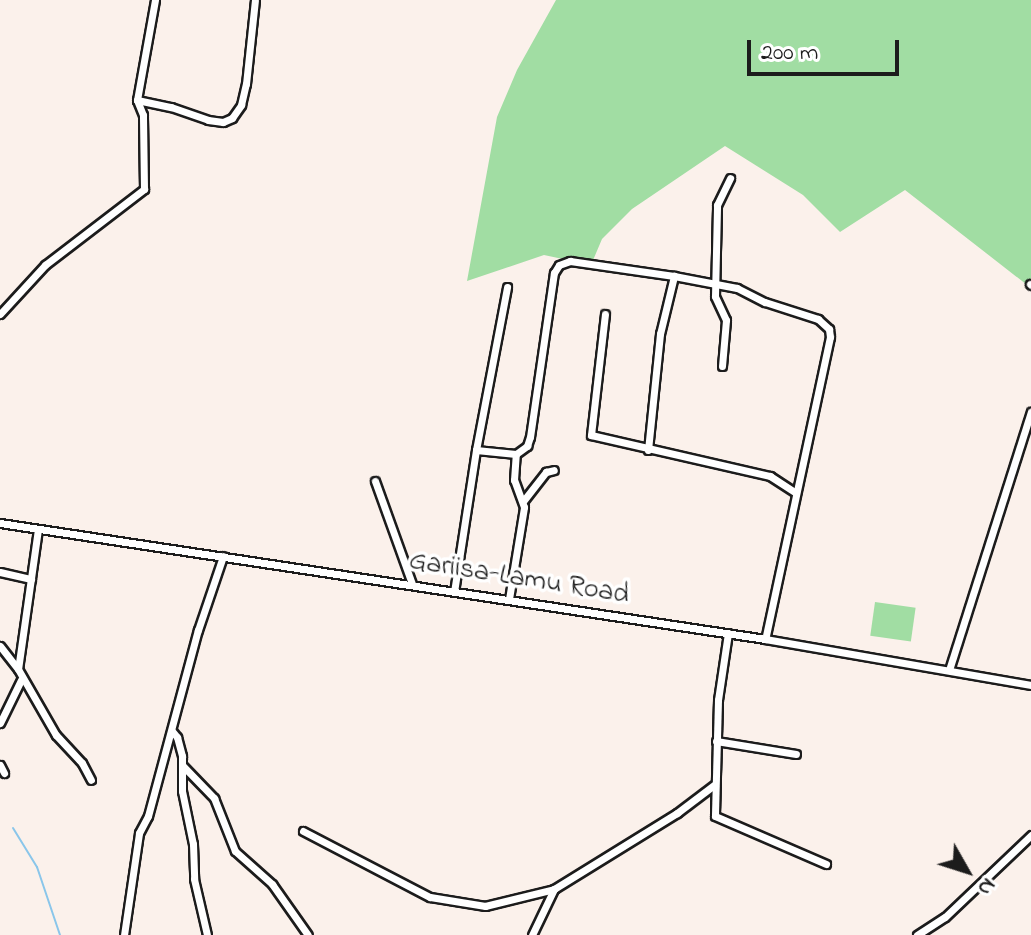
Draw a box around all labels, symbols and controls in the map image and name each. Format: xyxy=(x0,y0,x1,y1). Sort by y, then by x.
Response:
scale bar xyxy=(751,24,903,74)
text: 200 m xyxy=(761,36,818,71)
street label: Gariisa-Lamu Road xyxy=(407,545,631,613)
north arrow xyxy=(927,831,1007,911)
text: N xyxy=(969,870,1003,902)

